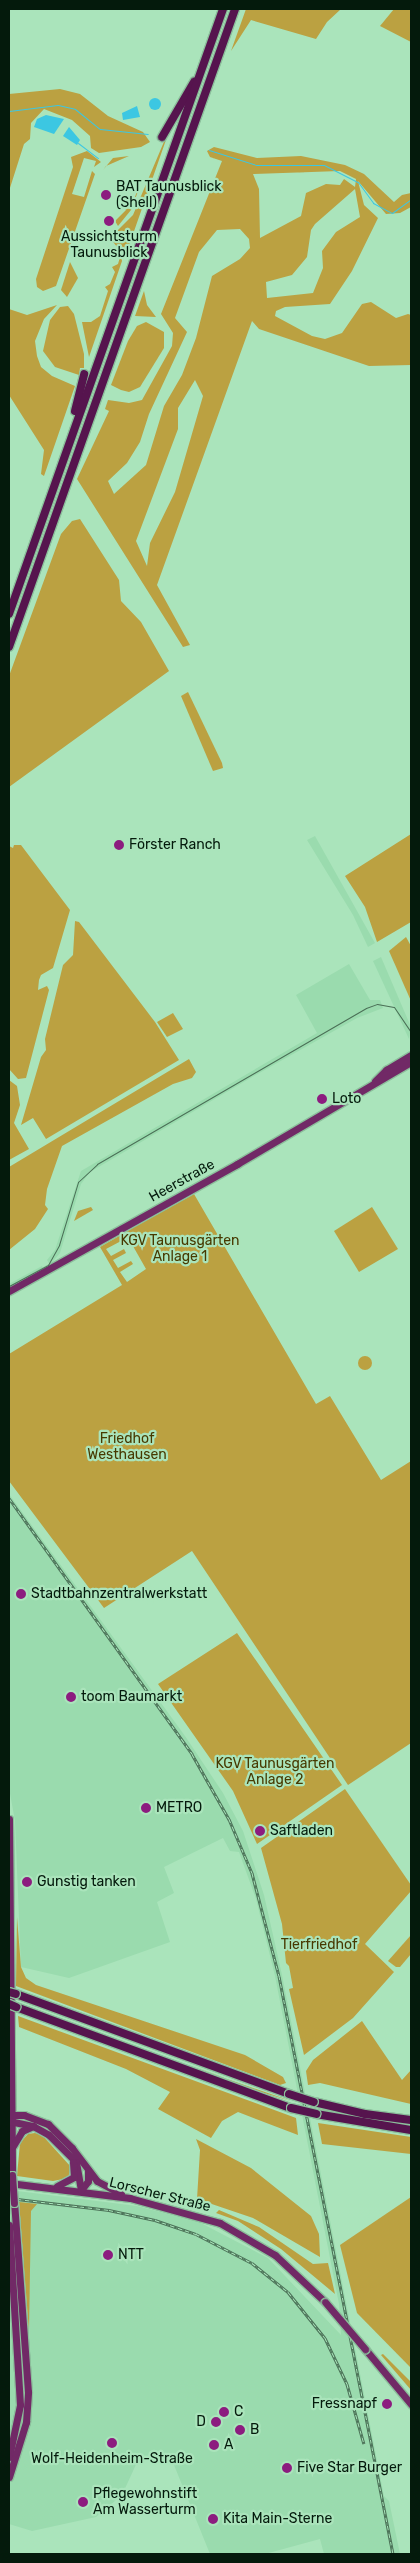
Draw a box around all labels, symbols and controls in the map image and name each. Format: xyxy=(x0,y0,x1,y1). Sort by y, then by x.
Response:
place label: BAT Taunusblick (Shell) xyxy=(116,179,222,212)
marker: BAT Taunusblick (Shell) xyxy=(100,189,112,201)
marker: Aussichtsturm Taunusblick xyxy=(103,215,115,227)
place label: Aussichtsturm Taunusblick xyxy=(61,229,157,262)
place label: Förster Ranch xyxy=(129,837,221,853)
marker: Förster Ranch xyxy=(113,839,125,851)
place label: Loto xyxy=(332,1091,361,1107)
marker: Loto xyxy=(316,1093,328,1105)
street label: Heerstraße xyxy=(146,1156,218,1206)
park label: KGV Taunusgärten Anlage 1 xyxy=(120,1233,240,1266)
park label: Friedhof Westhausen xyxy=(87,1431,167,1464)
place label: Stadtbahnzentralwerkstatt xyxy=(31,1586,207,1602)
marker: Stadtbahnzentralwerkstatt xyxy=(15,1588,27,1600)
place label: toom Baumarkt xyxy=(81,1689,182,1705)
marker: toom Baumarkt xyxy=(65,1691,77,1703)
park label: KGV Taunusgärten Anlage 2 xyxy=(215,1756,335,1788)
place label: METRO xyxy=(156,1800,202,1816)
marker: METRO xyxy=(140,1802,152,1814)
place label: Saftladen xyxy=(270,1823,333,1839)
marker: Saftladen xyxy=(254,1825,266,1837)
place label: Gunstig tanken xyxy=(37,1874,136,1890)
marker: Gunstig tanken xyxy=(21,1876,33,1888)
park label: Tierfriedhof xyxy=(281,1937,357,1953)
street label: Lorscher Straße xyxy=(107,2174,213,2216)
place label: NTT xyxy=(118,2247,144,2263)
marker: NTT xyxy=(102,2249,114,2261)
place label: Fressnapf xyxy=(312,2396,377,2412)
marker: Fressnapf xyxy=(381,2398,393,2410)
place label: C xyxy=(234,2404,243,2420)
marker: C xyxy=(218,2406,230,2418)
place label: D xyxy=(196,2414,206,2430)
marker: D xyxy=(210,2416,222,2428)
place label: B xyxy=(250,2422,259,2438)
marker: B xyxy=(234,2424,246,2436)
marker: Wolf-Heidenheim-Straße xyxy=(106,2437,118,2449)
place label: A xyxy=(224,2437,233,2453)
marker: A xyxy=(208,2439,220,2451)
place label: Wolf-Heidenheim-Straße xyxy=(31,2451,193,2467)
place label: Five Star Burger xyxy=(297,2460,402,2476)
marker: Five Star Burger xyxy=(281,2462,293,2474)
place label: Pflegewohnstift Am Wasserturm xyxy=(93,2486,197,2518)
marker: Pflegewohnstift Am Wasserturm xyxy=(77,2496,89,2508)
place label: Kita Main-Sterne xyxy=(223,2511,332,2527)
marker: Kita Main-Sterne xyxy=(207,2513,219,2525)

